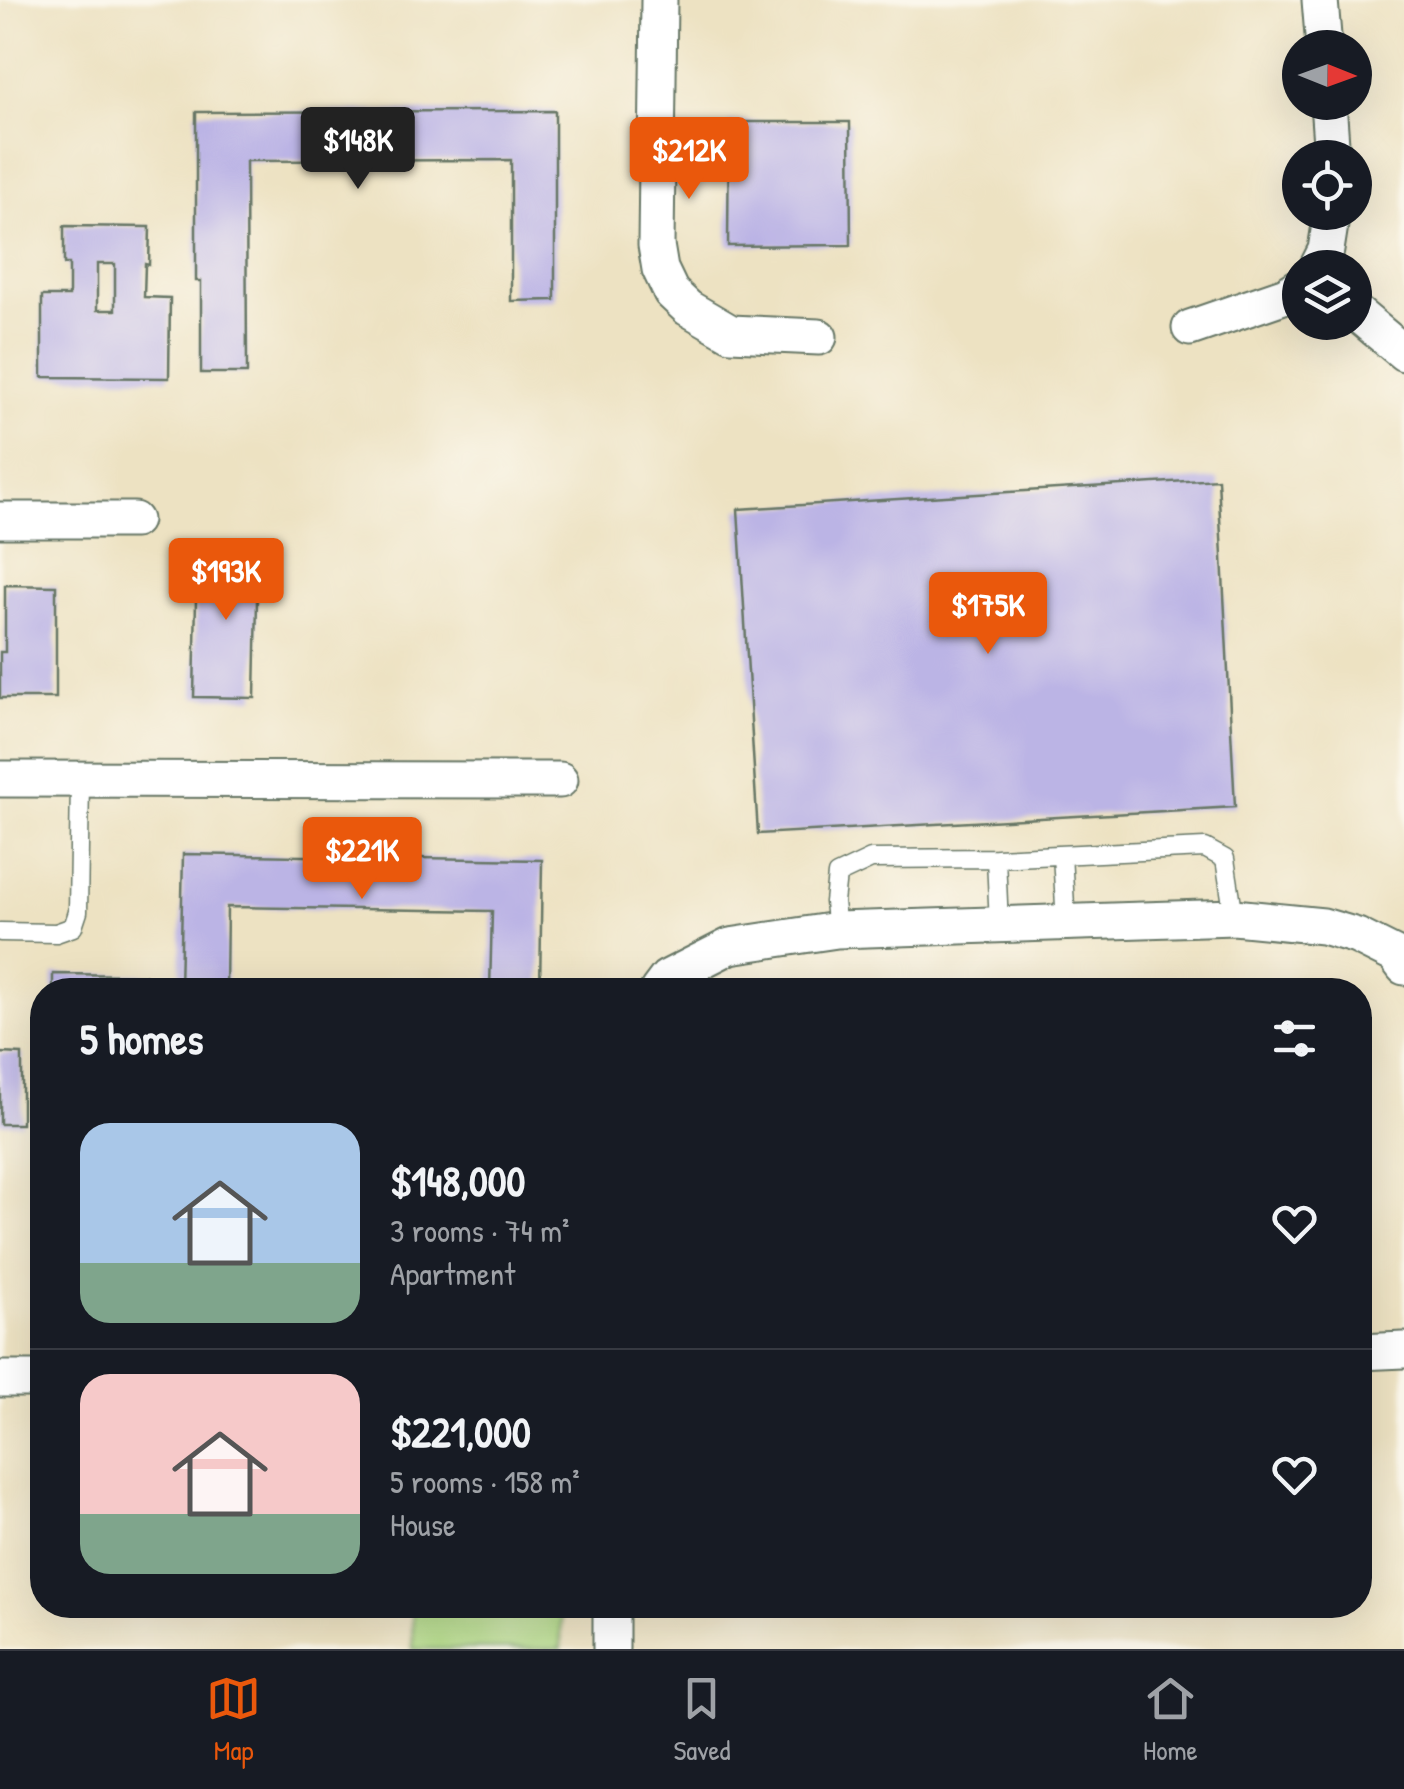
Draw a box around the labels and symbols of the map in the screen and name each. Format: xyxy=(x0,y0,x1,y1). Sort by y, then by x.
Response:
north arrow xyxy=(1282,30,1372,120)
pin: $148K xyxy=(288,107,428,192)
pin: $212K xyxy=(619,117,759,202)
pin: $193K xyxy=(156,538,296,623)
pin: $175K xyxy=(918,572,1058,657)
pin: $221K xyxy=(292,817,432,902)

